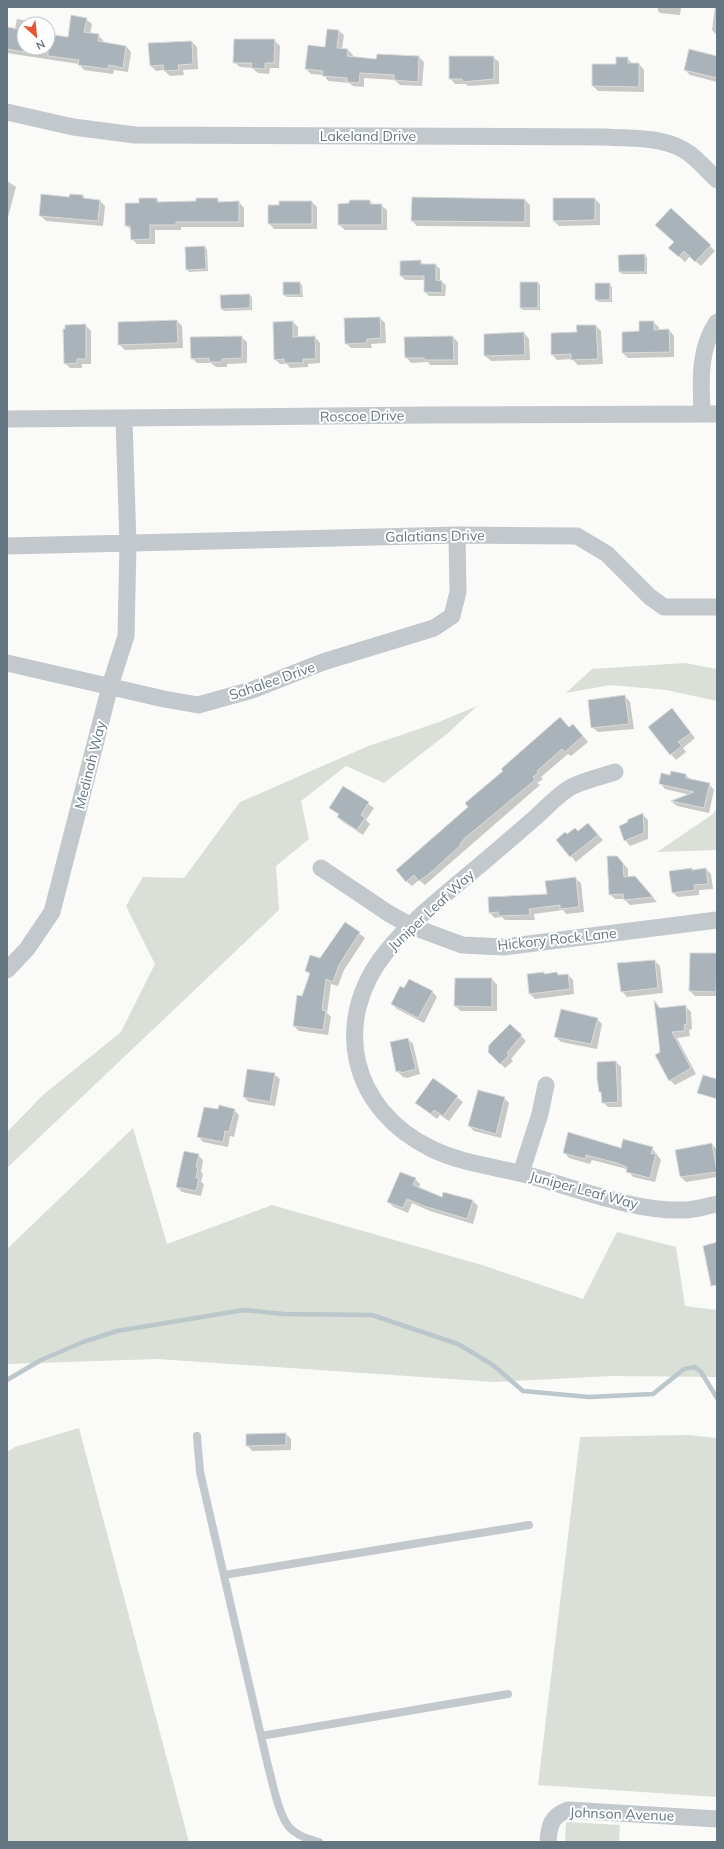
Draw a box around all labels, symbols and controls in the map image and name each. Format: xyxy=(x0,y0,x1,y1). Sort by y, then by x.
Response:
north arrow xyxy=(16,16,56,56)
text: N xyxy=(34,37,47,53)
street label: Lakeland Drive xyxy=(320,127,416,145)
street label: Roscoe Drive xyxy=(320,406,404,426)
street label: Galatians Drive xyxy=(385,526,485,546)
street label: Sahalee Drive xyxy=(227,658,317,704)
street label: Medinah Way xyxy=(70,718,110,811)
street label: Juniper Leaf Way xyxy=(384,865,478,955)
street label: Hickory Rock Lane xyxy=(496,924,618,954)
street label: Juniper Leaf Way xyxy=(528,1167,641,1213)
street label: Johnson Avenue xyxy=(569,1803,675,1825)

